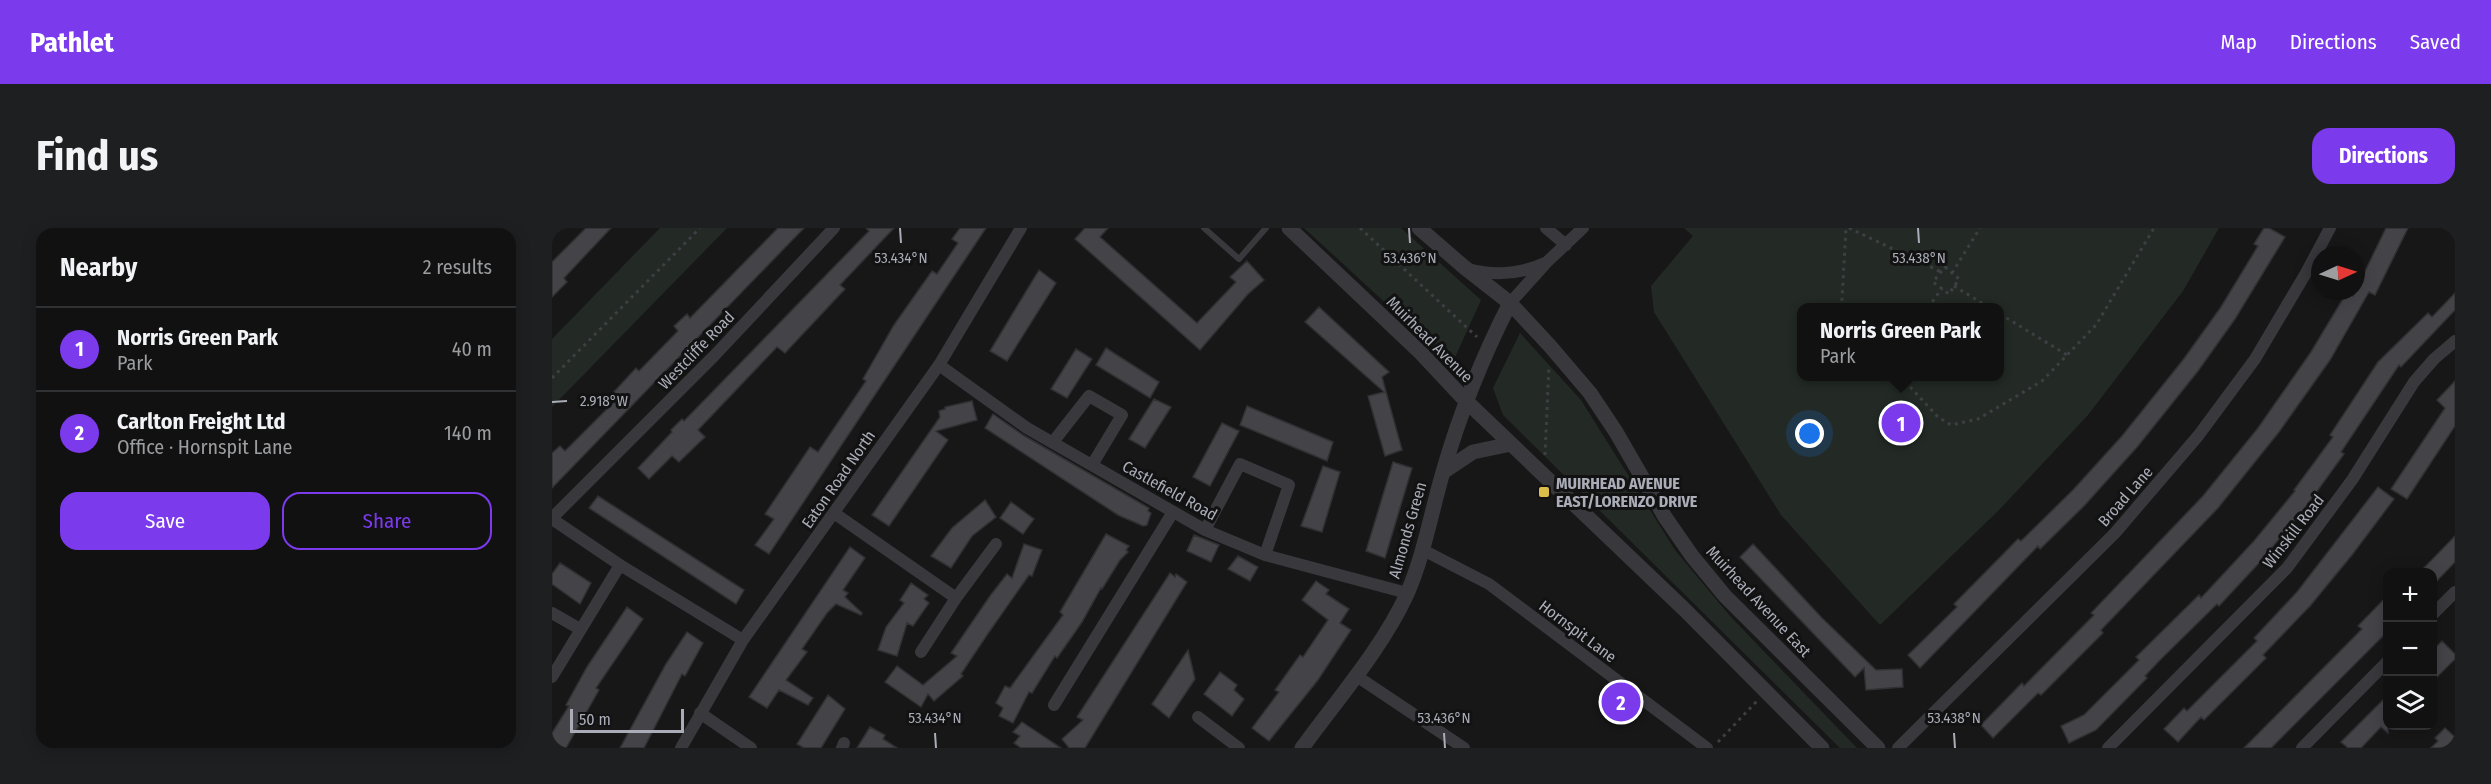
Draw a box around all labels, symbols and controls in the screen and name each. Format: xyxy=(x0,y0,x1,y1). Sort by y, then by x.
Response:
text: Pathlet xyxy=(30,26,114,59)
text: Map xyxy=(2220,29,2257,55)
text: Directions xyxy=(2290,29,2377,55)
text: Saved xyxy=(2410,29,2461,55)
button: Directions xyxy=(2312,128,2455,184)
text: Find us xyxy=(36,131,158,181)
north arrow xyxy=(2311,246,2365,300)
text: 53.434°N xyxy=(874,249,928,267)
text: 53.436°N xyxy=(1383,249,1437,267)
text: 53.438°N xyxy=(1892,249,1946,267)
text: Nearby xyxy=(60,252,137,283)
text: 2 results xyxy=(423,255,492,279)
street label: Muirhead Avenue xyxy=(1383,292,1477,386)
popup xyxy=(1797,303,2004,381)
street label: Westcliffe Road xyxy=(654,307,738,393)
text: Norris Green Park xyxy=(1820,317,1981,344)
text: Norris Green Park xyxy=(117,324,278,351)
text: 1 xyxy=(75,337,84,361)
text: 40 m xyxy=(452,337,492,361)
text: Park xyxy=(1820,344,1856,368)
text: Park xyxy=(117,351,153,375)
text: 2.918°W xyxy=(580,392,628,410)
pin: 1 xyxy=(1882,400,1920,446)
text: Carlton Freight Ltd xyxy=(117,408,285,435)
your location xyxy=(1795,419,1824,448)
text: 2 xyxy=(75,421,84,445)
text: 140 m xyxy=(444,421,492,445)
street label: Eaton Road North xyxy=(798,427,879,532)
text: Office · Hornspit Lane xyxy=(117,435,292,459)
street label: Castlefield Road xyxy=(1119,457,1221,524)
street label: Broad Lane xyxy=(2094,462,2157,530)
place label: MUIRHEAD AVENUE EAST/LORENZO DRIVE xyxy=(1556,474,1698,511)
street label: Almonds Green xyxy=(1385,480,1430,581)
marker: MUIRHEAD AVENUE EAST/LORENZO DRIVE xyxy=(1537,485,1551,499)
street label: Winskill Road xyxy=(2259,491,2328,572)
button: Save xyxy=(60,492,270,550)
button: Share xyxy=(282,492,492,550)
street label: Muirhead Avenue East xyxy=(1702,542,1815,661)
map controls xyxy=(2383,568,2437,730)
button: + xyxy=(2383,568,2437,622)
street label: Hornspit Lane xyxy=(1535,596,1620,667)
button: − xyxy=(2383,622,2437,676)
button: layers xyxy=(2383,676,2437,730)
pin: 2 xyxy=(1602,680,1640,724)
scale bar xyxy=(570,706,684,733)
text: 53.434°N xyxy=(908,709,962,727)
text: 53.436°N xyxy=(1417,709,1471,727)
text: 53.438°N xyxy=(1927,709,1981,727)
text: 50 m xyxy=(579,710,611,729)

